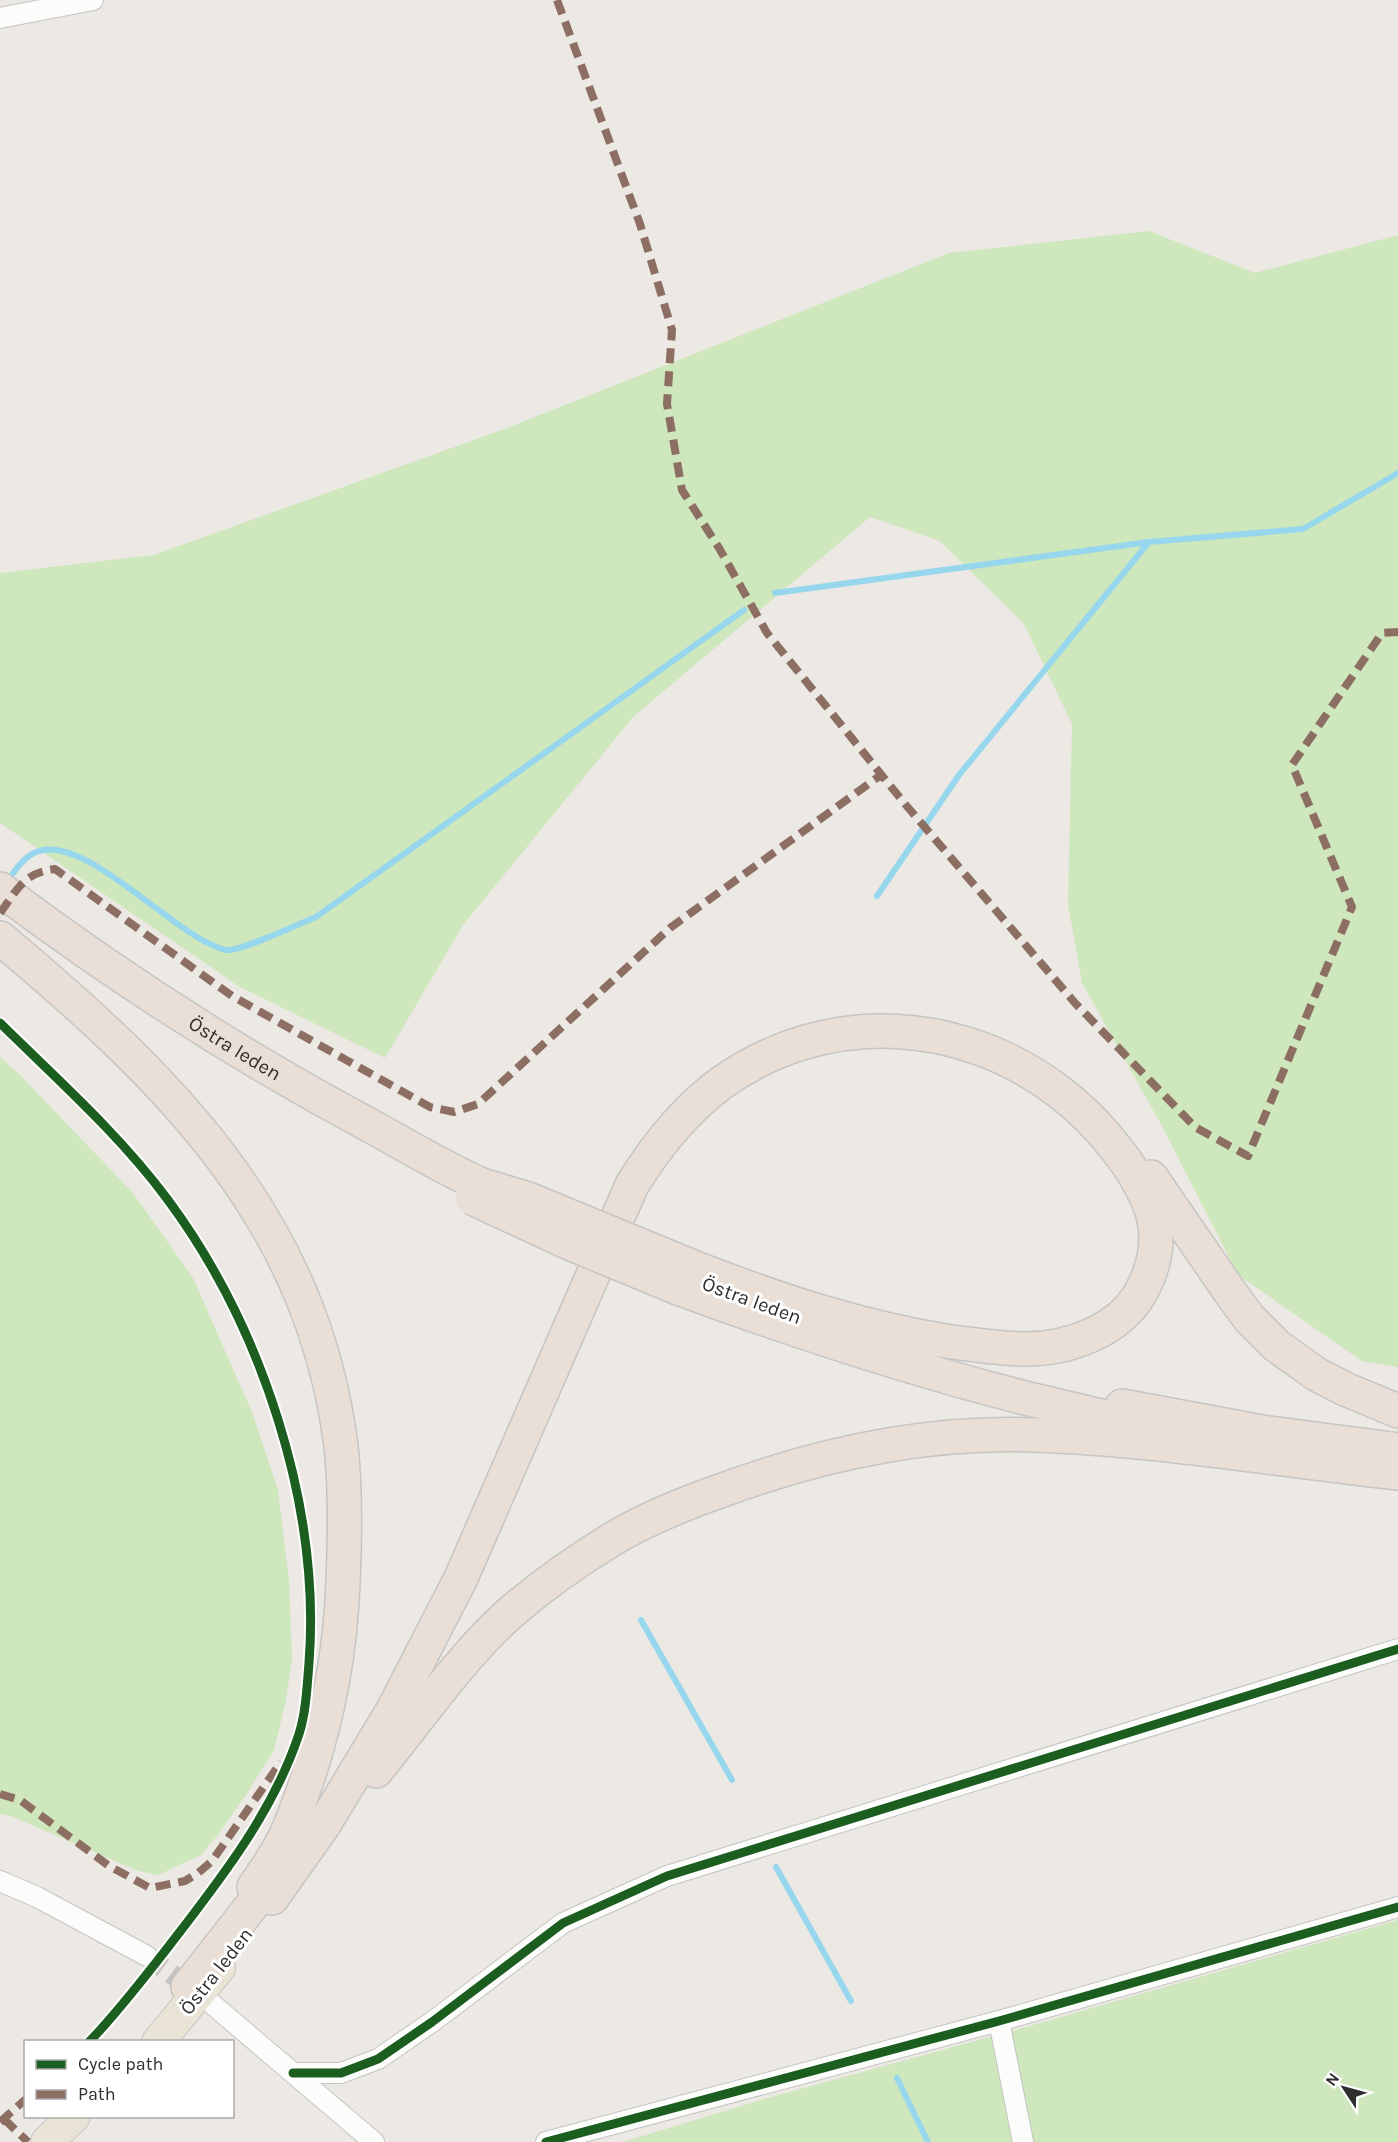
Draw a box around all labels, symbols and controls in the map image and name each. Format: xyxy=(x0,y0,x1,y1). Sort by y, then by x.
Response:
street label: Östra leden xyxy=(184,1012,285,1085)
street label: Östra leden xyxy=(699,1272,805,1329)
street label: Östra leden xyxy=(175,1923,257,2019)
legend xyxy=(24,2040,234,2118)
text: Cycle path xyxy=(78,2053,163,2075)
north arrow xyxy=(1314,2058,1374,2118)
text: N xyxy=(1321,2069,1343,2090)
text: Path xyxy=(78,2083,116,2105)

